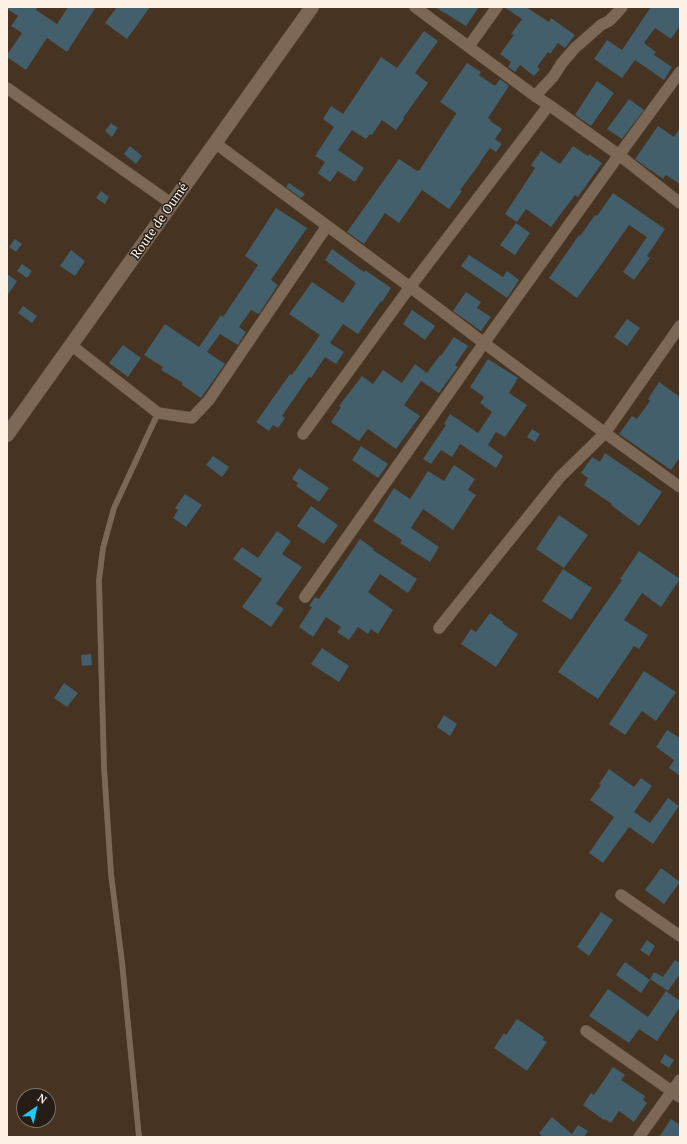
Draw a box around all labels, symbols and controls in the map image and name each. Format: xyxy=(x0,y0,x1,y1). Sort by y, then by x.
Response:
street label: Route de Oumé xyxy=(128,180,192,262)
north arrow xyxy=(16,1088,56,1128)
text: N xyxy=(35,1091,50,1107)

